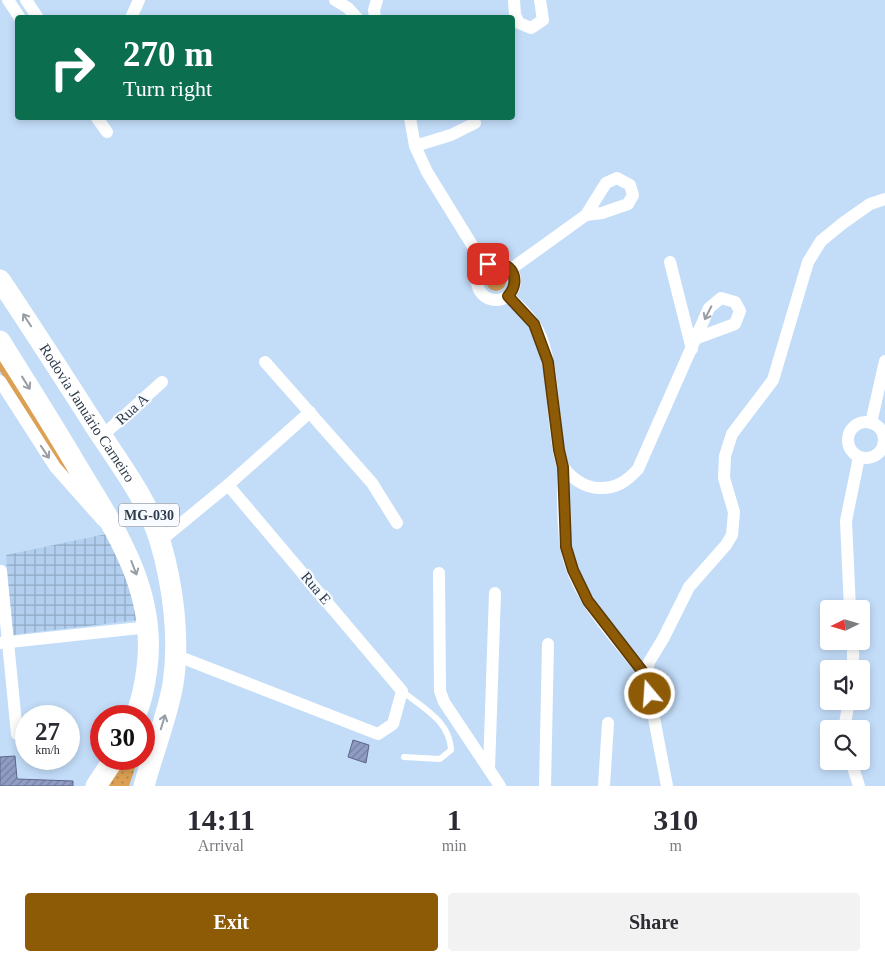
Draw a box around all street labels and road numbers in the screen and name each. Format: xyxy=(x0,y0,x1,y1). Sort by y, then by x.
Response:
street label: Rodovia Januário Carneiro xyxy=(36,341,138,485)
street label: Rua A xyxy=(113,390,152,428)
road number: MG-030 xyxy=(119,504,179,526)
street label: Rua E xyxy=(298,569,334,607)

